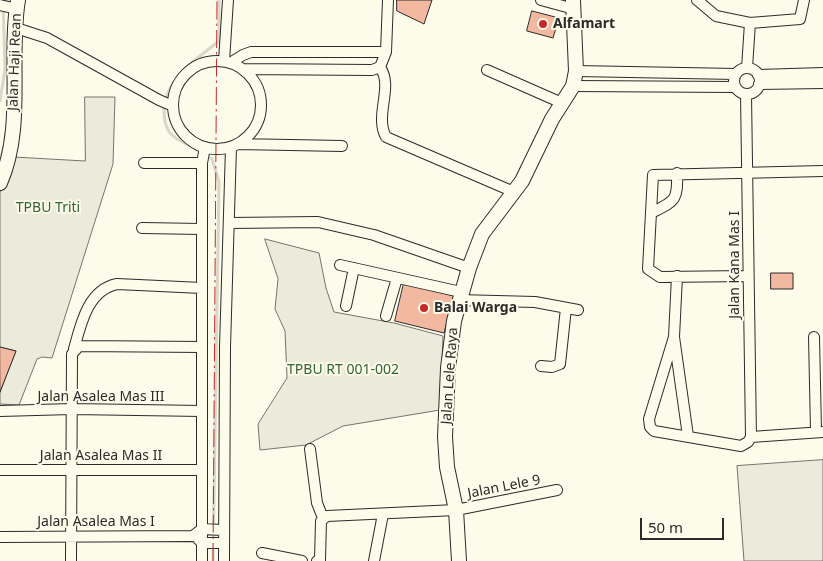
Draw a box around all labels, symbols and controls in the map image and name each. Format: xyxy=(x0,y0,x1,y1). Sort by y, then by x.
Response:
street label: Jalan Haji Rean xyxy=(5,13,25,111)
place label: Alfamart xyxy=(553,16,615,32)
marker: Alfamart xyxy=(537,18,549,30)
park label: TPBU Triti xyxy=(16,200,80,216)
street label: Jalan Kana Mas I xyxy=(727,211,743,319)
place label: Balai Warga xyxy=(434,300,517,316)
marker: Balai Warga xyxy=(418,302,430,314)
street label: Jalan Lele Raya xyxy=(438,327,462,425)
park label: TPBU RT 001-002 xyxy=(287,362,399,378)
street label: Jalan Asalea Mas III xyxy=(37,389,165,405)
street label: Jalan Asalea Mas II xyxy=(40,448,162,464)
street label: Jalan Lele 9 xyxy=(466,472,542,502)
scale bar xyxy=(643,508,727,540)
street label: Jalan Asalea Mas I xyxy=(37,514,155,530)
text: 50 m xyxy=(648,517,683,537)

